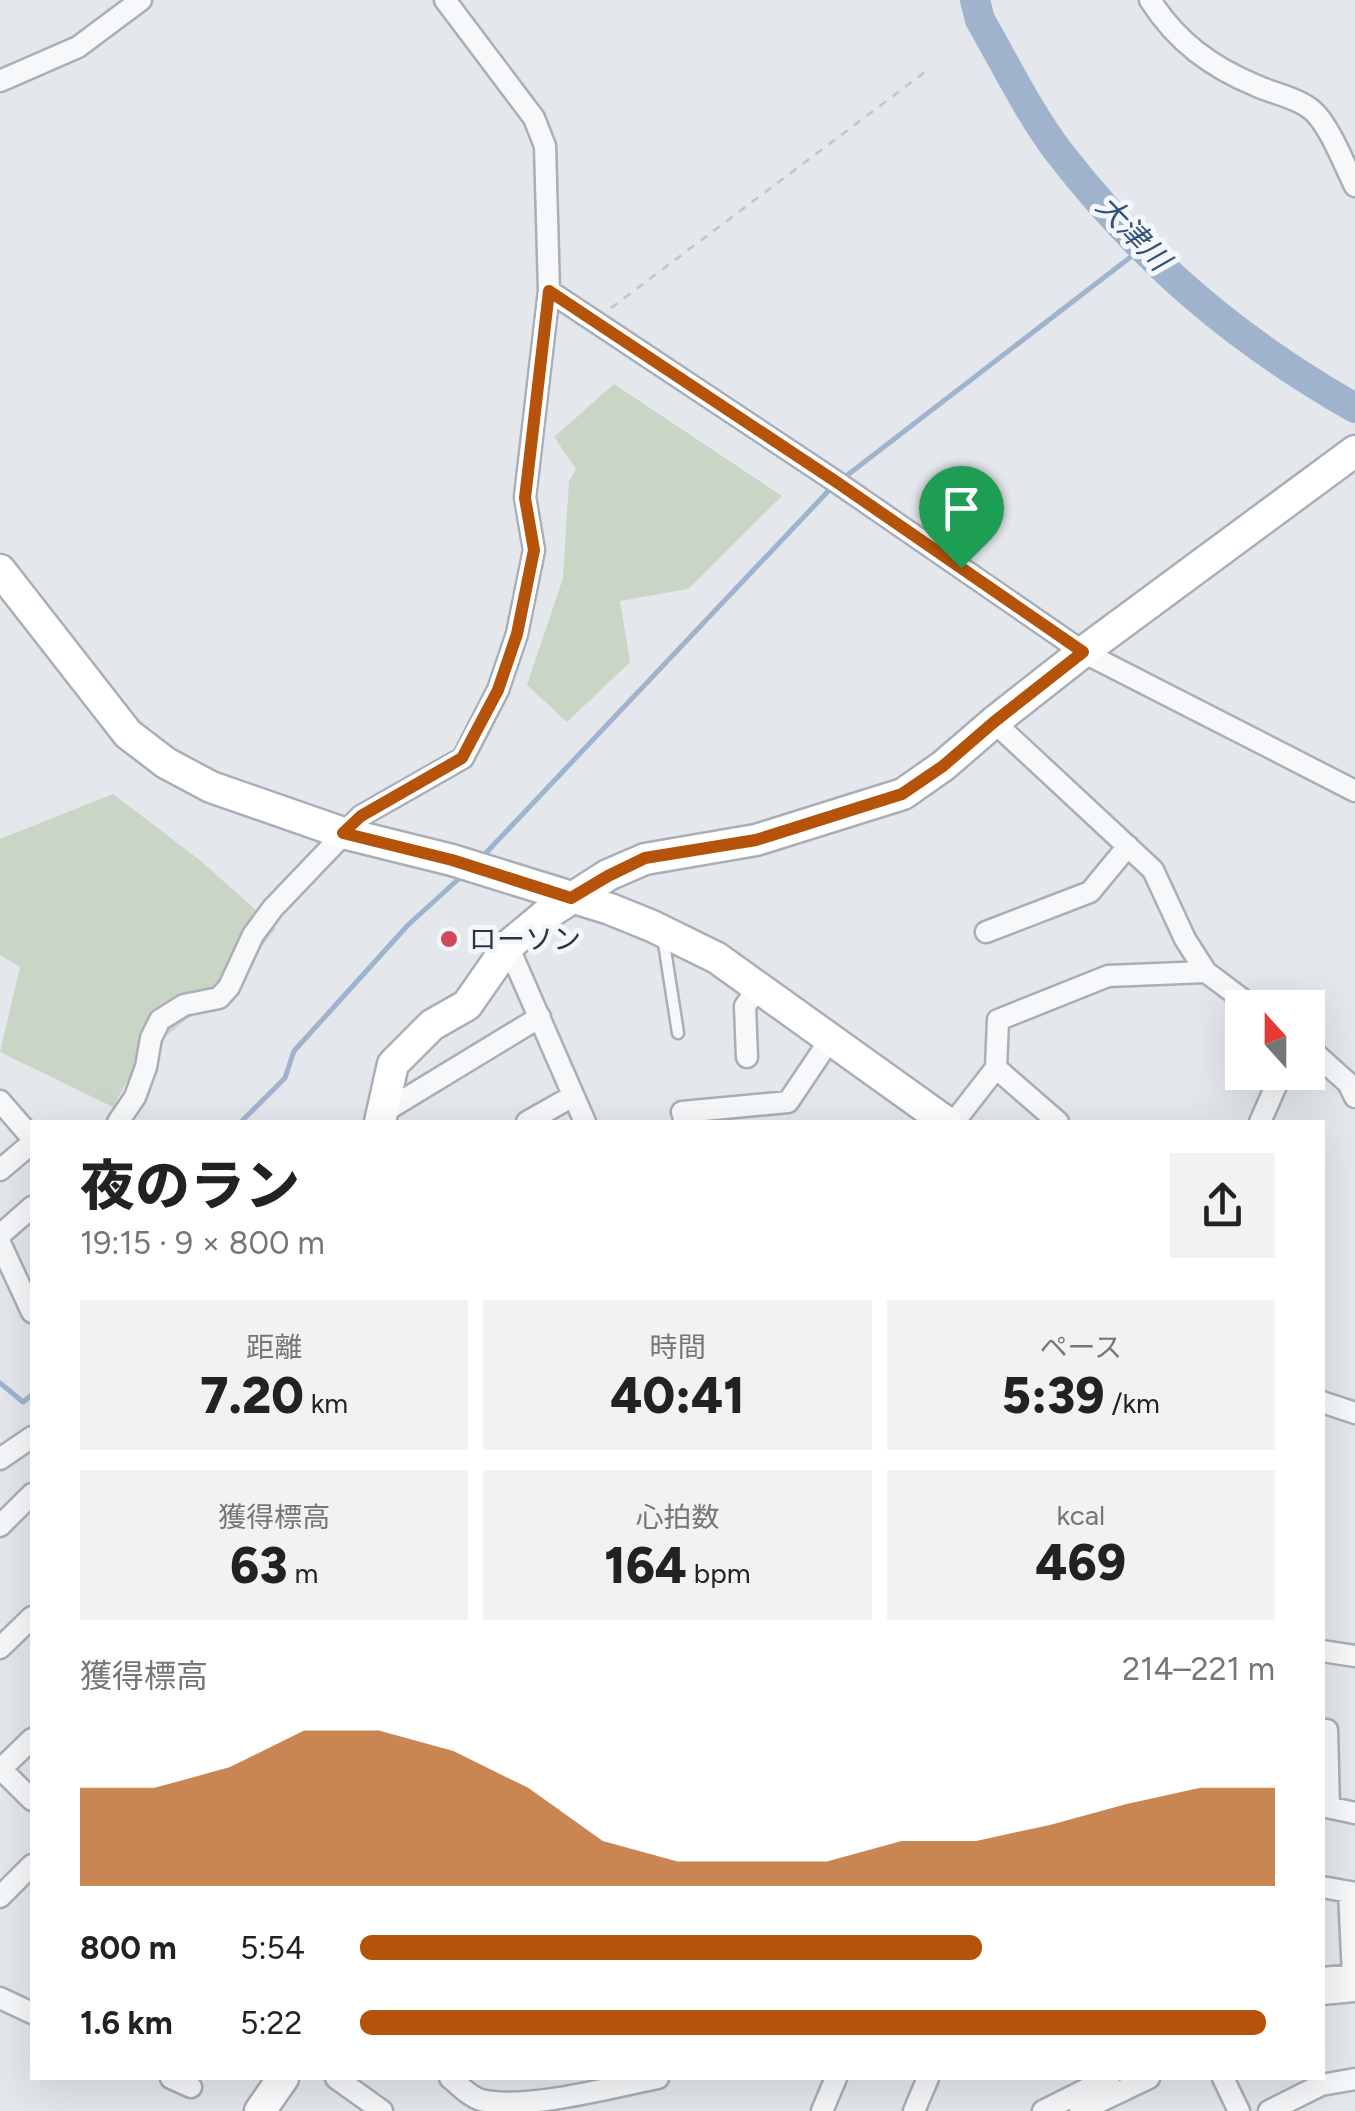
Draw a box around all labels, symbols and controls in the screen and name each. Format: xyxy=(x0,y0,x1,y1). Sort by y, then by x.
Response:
water label: 大津川 xyxy=(1089,187,1180,280)
pin xyxy=(919,466,1004,569)
icon: arrive xyxy=(934,481,989,536)
place label: ローソン xyxy=(469,922,581,956)
marker: ローソン xyxy=(438,928,460,950)
north arrow xyxy=(1225,990,1325,1090)
map controls xyxy=(1225,990,1325,1090)
text: 夜のラン xyxy=(80,1153,300,1219)
button: share xyxy=(1170,1153,1275,1258)
text: 19:15 · 9 × 800 m xyxy=(80,1224,325,1262)
text: 距離 xyxy=(246,1330,302,1364)
text: 時間 xyxy=(649,1330,706,1364)
text: ペース xyxy=(1040,1330,1122,1364)
text: 7.20 xyxy=(200,1365,304,1426)
text: 40:41 xyxy=(610,1365,744,1426)
text: 5:39 xyxy=(1002,1365,1105,1426)
text: km xyxy=(304,1386,348,1420)
text: /km xyxy=(1105,1386,1160,1420)
text: kcal xyxy=(1056,1498,1105,1532)
text: 獲得標高 xyxy=(218,1500,330,1534)
text: 心拍数 xyxy=(635,1500,720,1534)
text: 469 xyxy=(1036,1532,1126,1593)
text: 63 xyxy=(230,1535,287,1596)
text: 164 xyxy=(604,1535,687,1596)
text: m xyxy=(287,1556,318,1590)
text: bpm xyxy=(687,1556,751,1590)
text: 214–221 m xyxy=(1122,1650,1275,1688)
text: 獲得標高 xyxy=(80,1657,208,1695)
text: 800 m xyxy=(80,1929,177,1967)
text: 5:54 xyxy=(240,1929,305,1967)
text: 1.6 km xyxy=(80,2004,173,2042)
text: 5:22 xyxy=(240,2004,302,2042)

